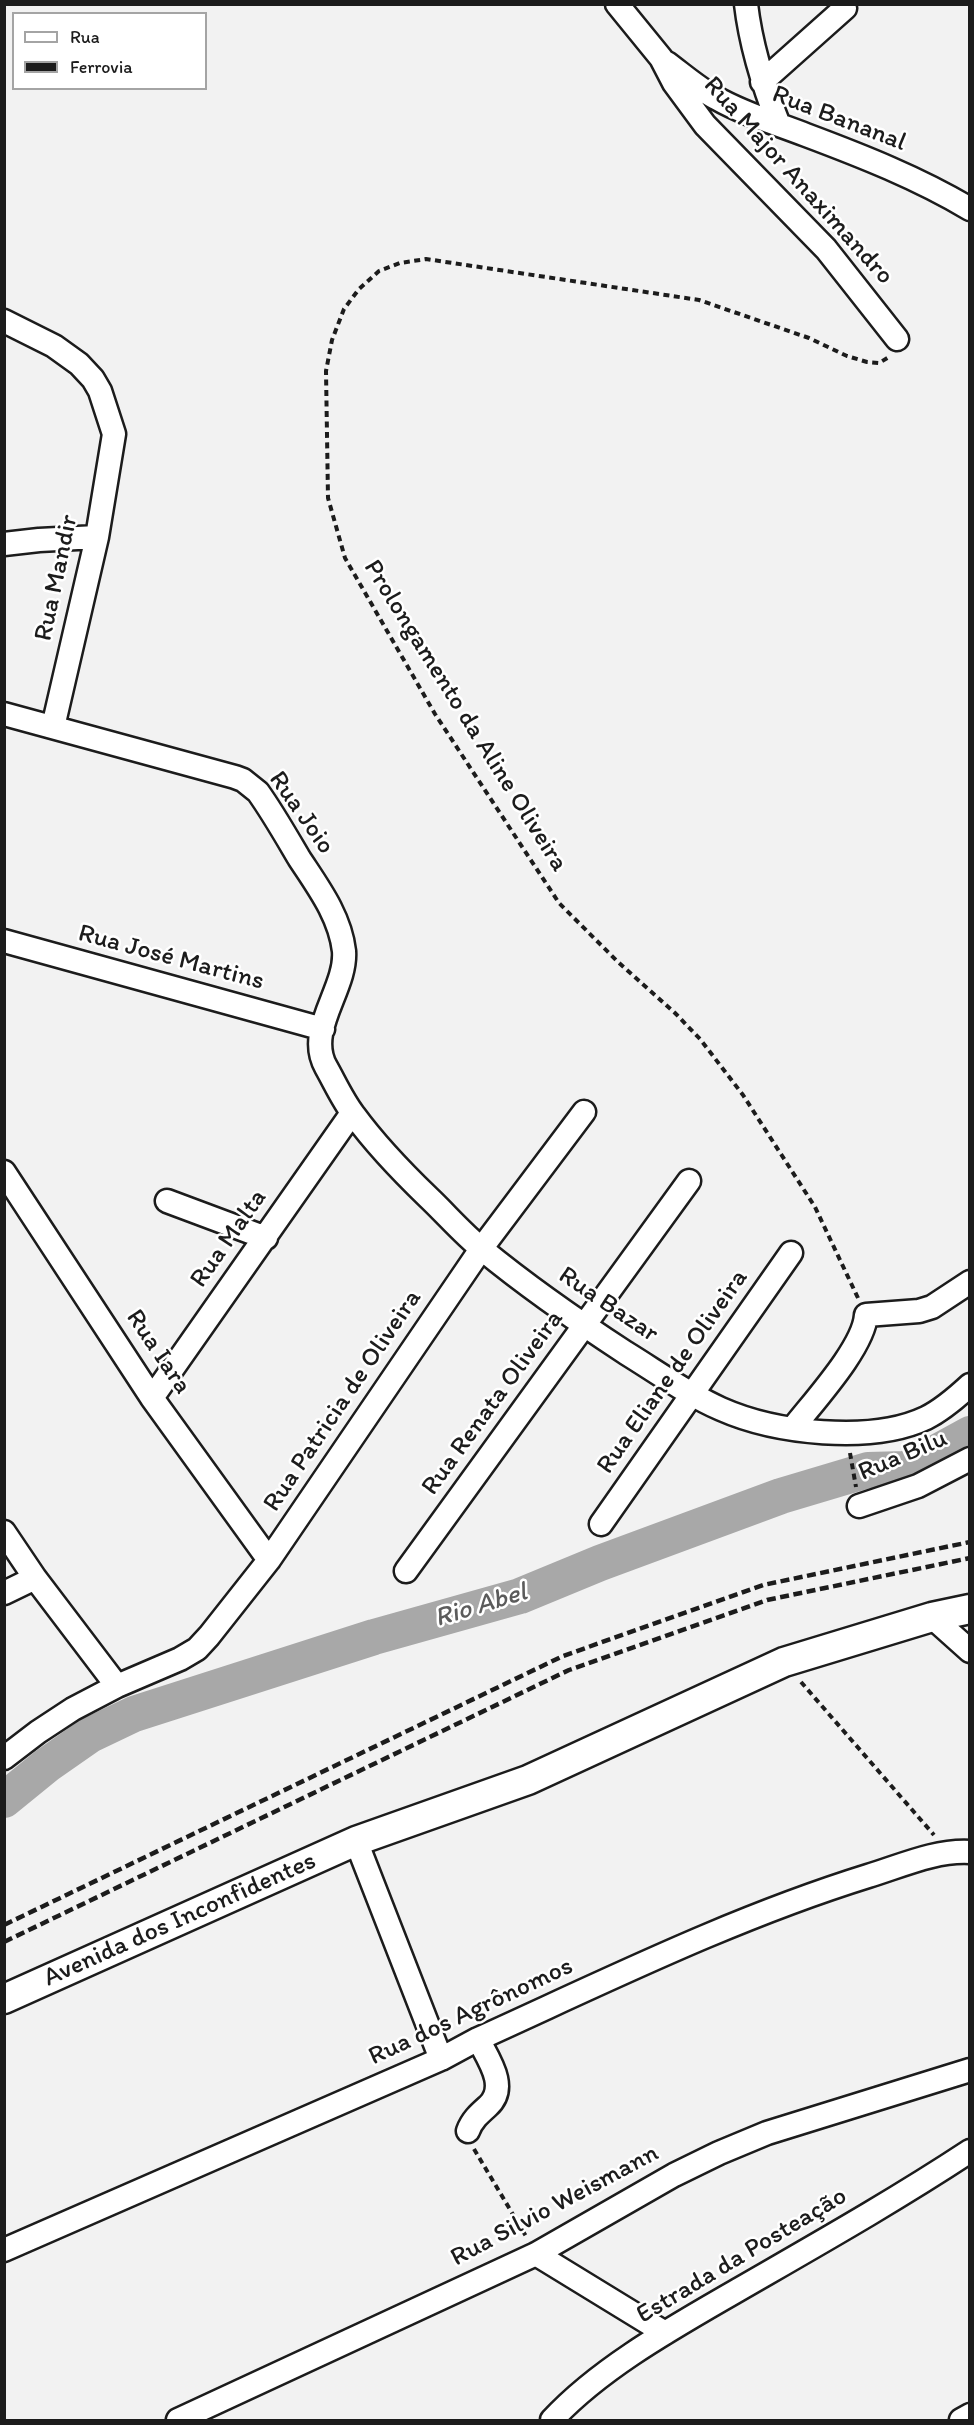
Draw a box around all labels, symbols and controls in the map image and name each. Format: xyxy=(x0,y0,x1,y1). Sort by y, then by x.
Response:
legend xyxy=(12,12,207,90)
text: Rua xyxy=(70,26,100,48)
text: Ferrovia xyxy=(70,56,133,78)
street label: Rua Major Anaximandro xyxy=(696,70,900,292)
street label: Rua Bananal xyxy=(767,79,911,159)
street label: Rua Mandir xyxy=(28,512,86,644)
street label: Prolongamento da Aline Oliveira xyxy=(356,554,574,878)
street label: Rua Joio xyxy=(261,766,341,860)
street label: Rua José Martins xyxy=(75,918,267,998)
street label: Rua Malta xyxy=(184,1184,274,1294)
street label: Rua Bazar xyxy=(552,1260,664,1350)
street label: Rua Eliane de Oliveira xyxy=(591,1264,755,1480)
street label: Rua Patricia de Oliveira xyxy=(257,1284,429,1518)
street label: Rua Iara xyxy=(118,1304,198,1400)
street label: Rua Renata Oliveira xyxy=(415,1304,571,1502)
street label: Rua Bilu xyxy=(854,1423,952,1489)
water label: Rio Abel xyxy=(431,1577,531,1635)
street label: Avenida dos Inconfidentes xyxy=(39,1846,321,1994)
street label: Rua dos Agrônomos xyxy=(364,1951,578,2073)
street label: Rua Silvio Weismann xyxy=(446,2138,664,2274)
street label: Estrada da Posteação xyxy=(631,2181,853,2331)

